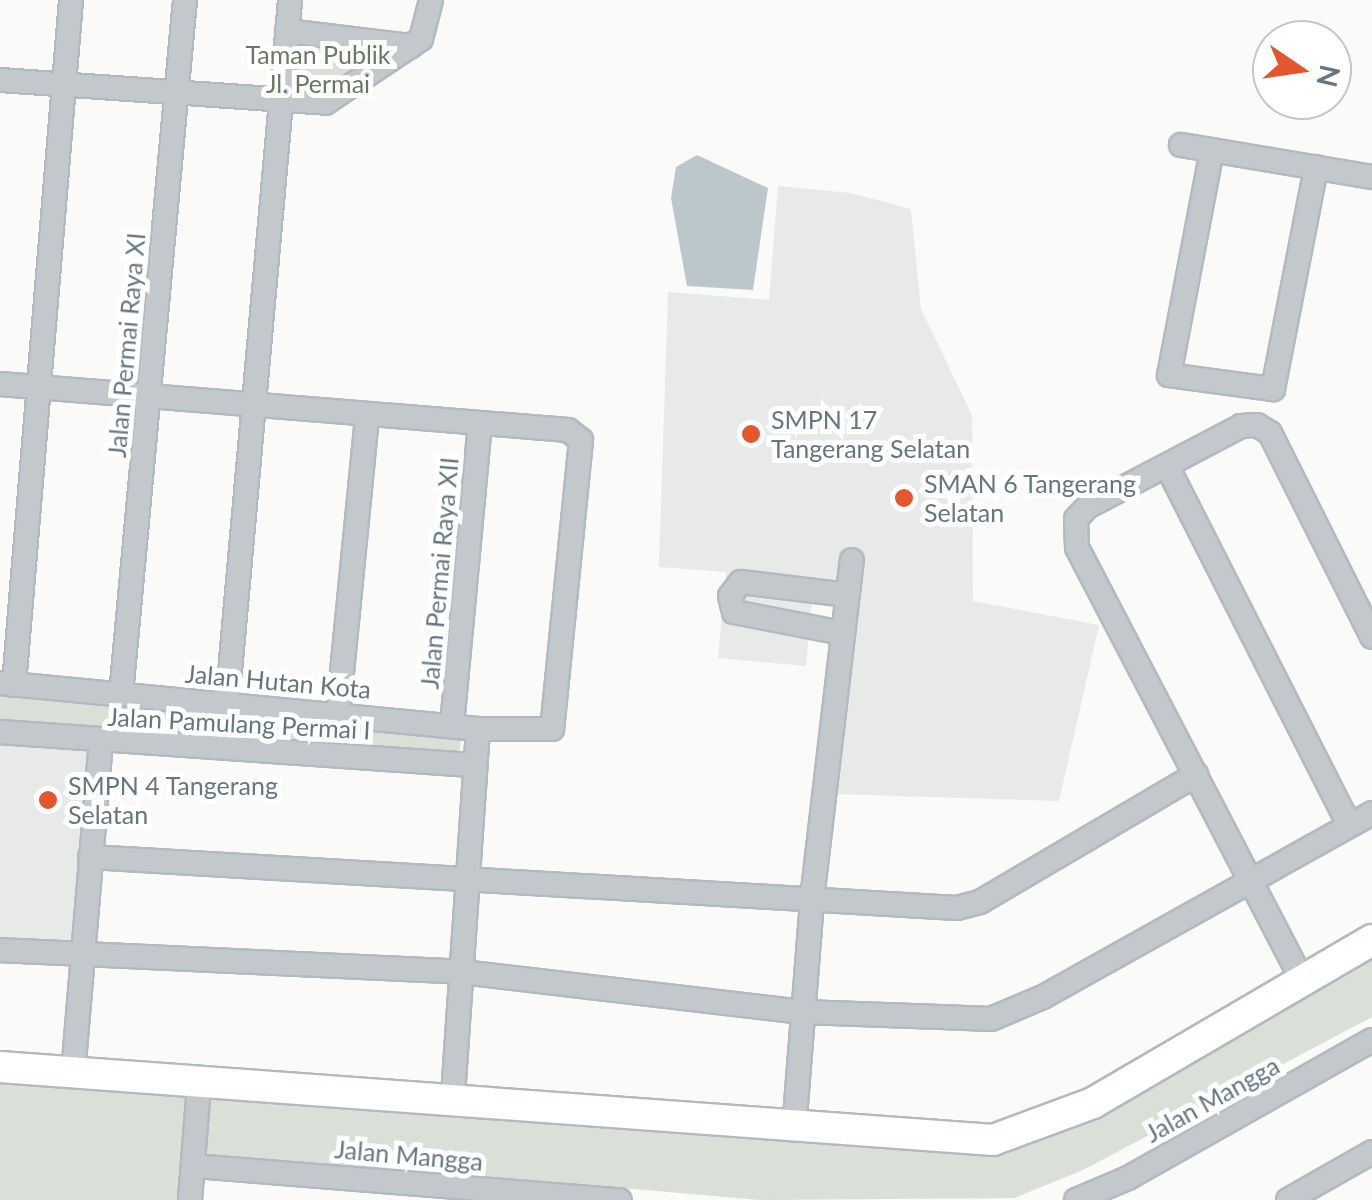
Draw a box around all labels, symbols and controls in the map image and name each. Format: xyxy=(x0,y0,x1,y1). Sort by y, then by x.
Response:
north arrow xyxy=(1252,20,1352,120)
park label: Taman Publik Jl. Permai xyxy=(245,40,391,99)
text: N xyxy=(1310,62,1348,91)
street label: Jalan Permai Raya XI xyxy=(101,231,151,459)
place label: SMPN 17 Tangerang Selatan xyxy=(771,405,970,464)
marker: SMPN 17 Tangerang Selatan xyxy=(740,423,762,445)
street label: Jalan Permai Raya XII xyxy=(414,456,464,690)
place label: SMAN 6 Tangerang Selatan xyxy=(924,469,1137,528)
marker: SMAN 6 Tangerang Selatan xyxy=(893,487,915,509)
street label: Jalan Hutan Kota xyxy=(184,658,372,704)
street label: Jalan Pamulang Permai I xyxy=(107,701,371,745)
place label: SMPN 4 Tangerang Selatan xyxy=(68,771,279,830)
marker: SMPN 4 Tangerang Selatan xyxy=(37,789,59,811)
street label: Jalan Mangga xyxy=(1140,1050,1284,1148)
street label: Jalan Mangga xyxy=(334,1134,484,1176)

